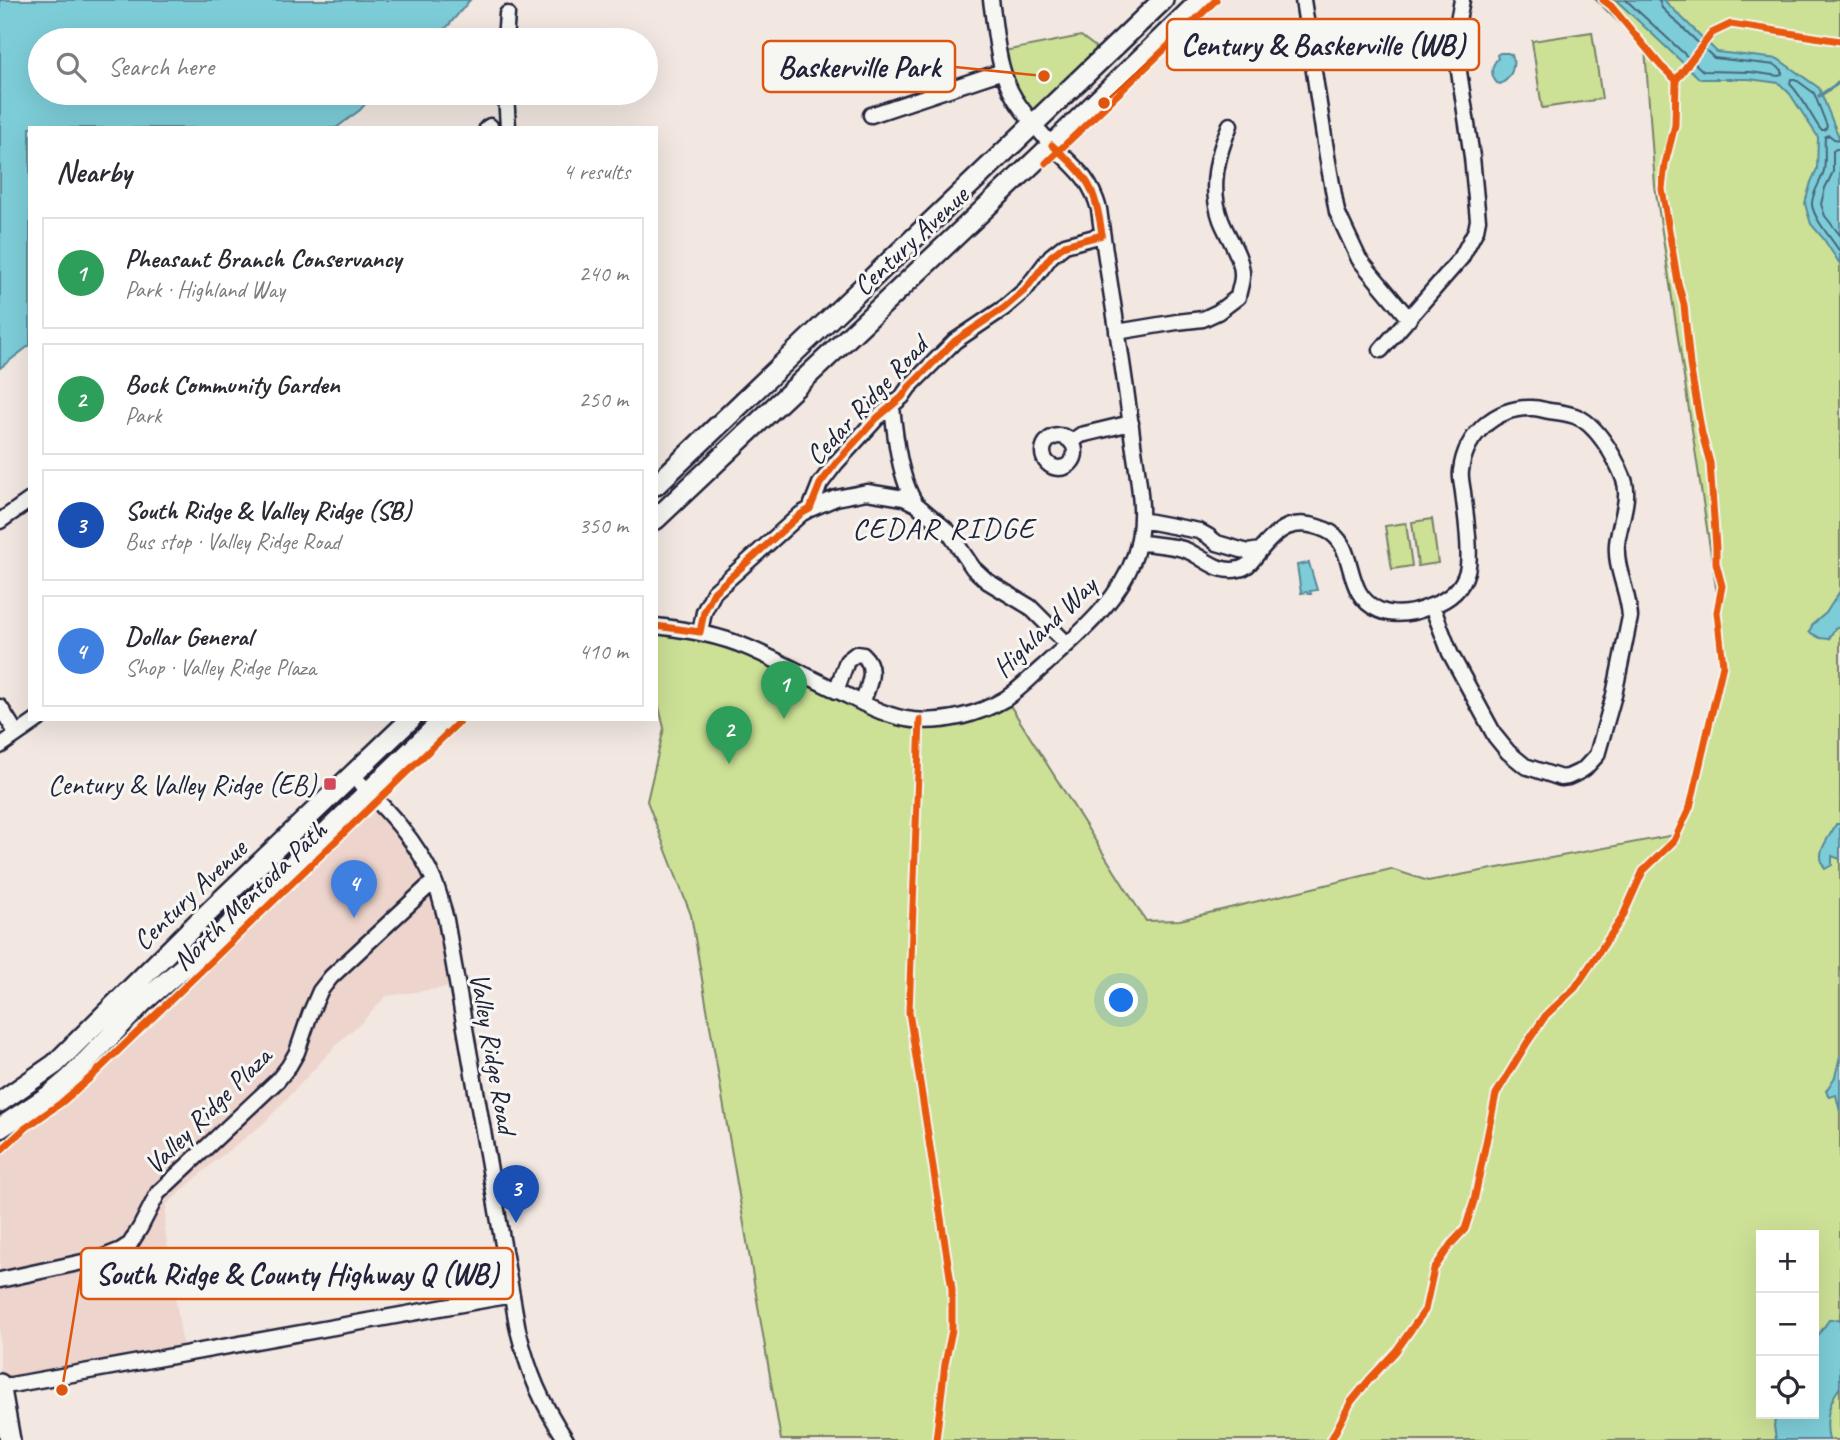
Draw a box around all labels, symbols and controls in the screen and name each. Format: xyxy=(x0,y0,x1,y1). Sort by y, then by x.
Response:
callout: Century & Baskerville (WB) xyxy=(1167,19,1479,70)
text: Century & Baskerville (WB) xyxy=(1181,26,1467,64)
search box xyxy=(28,28,658,105)
callout: Baskerville Park xyxy=(763,41,955,92)
icon: search xyxy=(52,48,90,86)
text: Baskerville Park xyxy=(778,48,943,86)
text: Search here xyxy=(108,50,214,83)
text: Nearby xyxy=(56,153,132,191)
text: 4 results xyxy=(563,157,630,186)
street label: Century Avenue xyxy=(845,177,977,303)
text: Pheasant Branch Conservancy xyxy=(125,242,401,275)
text: 1 xyxy=(76,259,86,288)
text: 240 m xyxy=(579,259,628,288)
text: Park · Highland Way xyxy=(125,275,285,304)
street label: Cedar Ridge Road xyxy=(798,326,938,472)
text: Bock Community Garden xyxy=(125,368,340,401)
text: 2 xyxy=(76,385,86,414)
text: 250 m xyxy=(579,385,628,414)
text: Park xyxy=(125,401,161,430)
text: South Ridge & Valley Ridge (SB) xyxy=(125,494,411,527)
district label: CEDAR RIDGE xyxy=(852,509,1038,547)
text: 3 xyxy=(76,511,86,540)
text: 350 m xyxy=(579,511,628,540)
text: Bus stop · Valley Ridge Road xyxy=(125,527,340,556)
street label: Highland Way xyxy=(985,566,1106,685)
text: Dollar General xyxy=(125,620,252,653)
text: 4 xyxy=(76,637,86,666)
text: 410 m xyxy=(579,637,628,666)
text: Shop · Valley Ridge Plaza xyxy=(125,653,316,682)
pin: 1 xyxy=(761,661,807,719)
pin: 2 xyxy=(706,706,752,764)
place label: Century & Valley Ridge (EB) xyxy=(48,767,318,802)
marker: Century & Valley Ridge (EB) xyxy=(322,776,338,792)
street label: North Mentoda Path xyxy=(165,812,335,978)
street label: Century Avenue xyxy=(125,830,255,957)
pin: 4 xyxy=(331,860,377,918)
street label: Valley Ridge Road xyxy=(462,970,526,1140)
your location xyxy=(1104,983,1138,1017)
street label: Valley Ridge Plaza xyxy=(136,1038,280,1181)
pin: 3 xyxy=(493,1165,539,1223)
map controls xyxy=(1756,1230,1819,1419)
button: + xyxy=(1756,1230,1819,1293)
callout: South Ridge & County Highway Q (WB) xyxy=(81,1248,513,1299)
text: South Ridge & County Highway Q (WB) xyxy=(95,1255,501,1293)
button: − xyxy=(1756,1293,1819,1356)
button: locate xyxy=(1756,1356,1819,1419)

